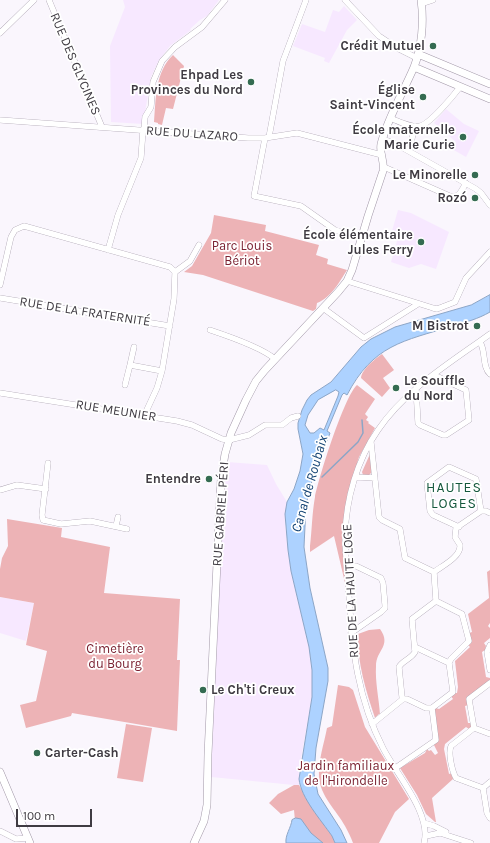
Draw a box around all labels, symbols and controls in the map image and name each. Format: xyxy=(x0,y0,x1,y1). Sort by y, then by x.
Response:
street label: RUE DES GLYCINES xyxy=(46,10,104,118)
place label: Crédit Mutuel xyxy=(340,38,425,54)
marker: Crédit Mutuel xyxy=(428,41,438,51)
place label: Ehpad Les Provinces du Nord xyxy=(131,67,243,98)
marker: Ehpad Les Provinces du Nord xyxy=(246,77,256,87)
place label: Église Saint-Vincent xyxy=(330,82,415,113)
marker: Église Saint-Vincent xyxy=(418,92,428,102)
place label: École maternelle Marie Curie xyxy=(352,122,455,153)
street label: RUE DU LAZARO xyxy=(146,123,238,145)
marker: École maternelle Marie Curie xyxy=(458,132,468,142)
place label: Le Minorelle xyxy=(393,167,467,183)
marker: Le Minorelle xyxy=(470,170,480,180)
place label: Rozó xyxy=(437,190,467,206)
marker: Rozó xyxy=(470,193,480,203)
place label: École élémentaire Jules Ferry xyxy=(303,227,413,258)
marker: École élémentaire Jules Ferry xyxy=(416,237,426,247)
park label: Parc Louis Bériot xyxy=(212,238,272,269)
street label: RUE DE LA FRATERNITÉ xyxy=(18,294,152,330)
place label: M Bistrot xyxy=(412,318,469,334)
marker: M Bistrot xyxy=(472,321,482,331)
place label: Le Souffle du Nord xyxy=(404,373,465,404)
marker: Le Souffle du Nord xyxy=(391,383,401,393)
street label: RUE MEUNIER xyxy=(75,397,157,425)
water label: Canal de Roubaix xyxy=(288,434,332,534)
street label: RUE GABRIEL PÉRI xyxy=(210,461,232,567)
place label: Entendre xyxy=(145,471,201,487)
marker: Entendre xyxy=(204,474,214,484)
district label: HAUTES LOGES xyxy=(426,480,482,512)
street label: RUE DE LA HAUTE LOGE xyxy=(340,524,362,658)
park label: Cimetière du Bourg xyxy=(86,641,144,672)
place label: Le Ch'ti Creux xyxy=(211,682,295,698)
marker: Le Ch'ti Creux xyxy=(198,685,208,695)
place label: Carter-Cash xyxy=(45,745,119,761)
marker: Carter-Cash xyxy=(32,748,42,758)
park label: Jardin familiaux de l'Hirondelle xyxy=(298,758,394,789)
scale bar xyxy=(18,801,94,827)
text: 100 m xyxy=(23,809,55,823)

